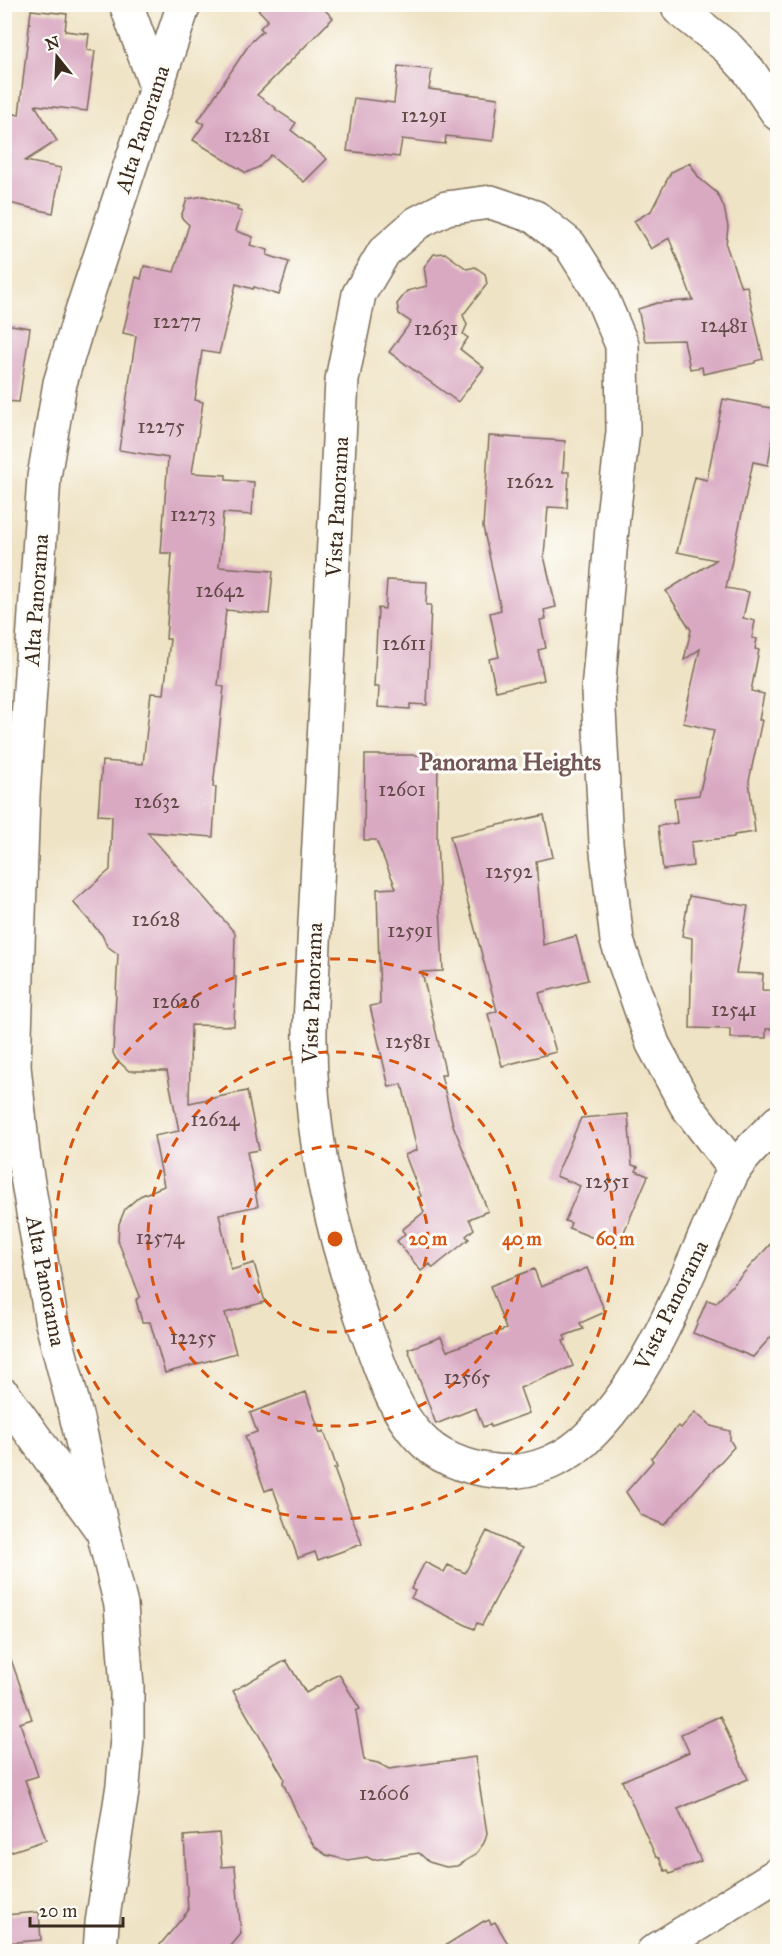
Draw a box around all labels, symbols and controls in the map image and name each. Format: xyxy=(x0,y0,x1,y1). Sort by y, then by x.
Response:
north arrow xyxy=(27,27,87,87)
text: N xyxy=(43,32,62,54)
street label: Alta Panorama xyxy=(108,61,176,197)
house number: 12291 xyxy=(401,103,447,127)
house number: 12281 xyxy=(224,123,270,147)
house number: 12277 xyxy=(153,309,201,333)
house number: 12481 xyxy=(700,313,748,337)
house number: 12631 xyxy=(414,316,458,340)
house number: 12275 xyxy=(138,414,185,438)
street label: Vista Panorama xyxy=(320,435,354,579)
house number: 12622 xyxy=(506,469,554,493)
house number: 12273 xyxy=(170,502,216,526)
street label: Alta Panorama xyxy=(18,532,54,668)
house number: 12642 xyxy=(195,578,245,602)
house number: 12611 xyxy=(382,631,426,655)
district label: Panorama Heights xyxy=(419,747,601,777)
house number: 12601 xyxy=(378,777,426,801)
house number: 12632 xyxy=(134,789,180,813)
house number: 12592 xyxy=(485,859,533,883)
house number: 12628 xyxy=(132,907,180,931)
house number: 12591 xyxy=(387,918,433,942)
street label: Vista Panorama xyxy=(296,921,328,1065)
house number: 12626 xyxy=(152,989,201,1013)
house number: 12541 xyxy=(711,997,757,1021)
house number: 12581 xyxy=(385,1029,431,1053)
house number: 12624 xyxy=(190,1107,240,1131)
house number: 12551 xyxy=(585,1169,629,1193)
street label: Alta Panorama xyxy=(20,1212,72,1349)
house number: 12574 xyxy=(136,1225,185,1249)
text: 20 m xyxy=(409,1228,448,1250)
text: 40 m xyxy=(502,1228,543,1251)
text: 60 m xyxy=(596,1228,635,1250)
centre of rings xyxy=(325,1229,345,1249)
street label: Vista Panorama xyxy=(628,1235,714,1375)
house number: 12255 xyxy=(170,1325,216,1349)
house number: 12565 xyxy=(444,1365,490,1389)
house number: 12606 xyxy=(359,1781,410,1805)
scale bar xyxy=(30,1890,123,1928)
text: 20 m xyxy=(39,1900,77,1922)

